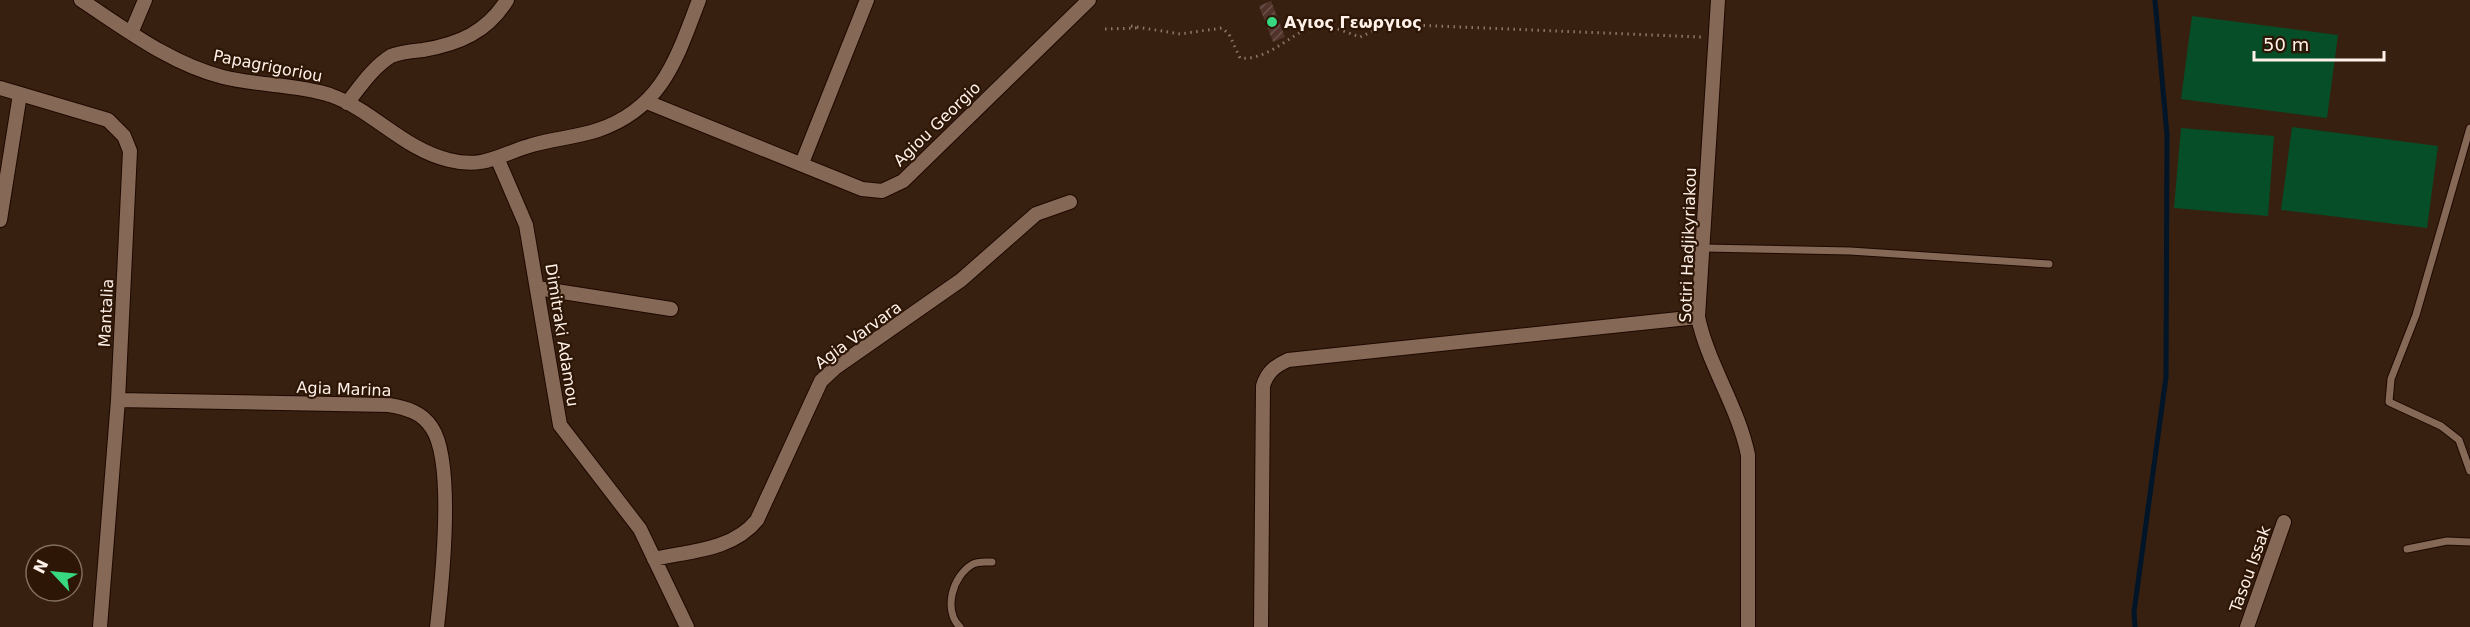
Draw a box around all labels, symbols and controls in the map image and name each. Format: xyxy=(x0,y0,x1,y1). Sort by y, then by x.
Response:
place label: Αγιος Γεωργιος xyxy=(1284,13,1422,32)
marker: Αγιος Γεωργιος xyxy=(1265,15,1279,29)
scale bar xyxy=(2254,24,2384,62)
text: 50 m xyxy=(2263,34,2309,55)
street label: Papagrigoriou xyxy=(212,46,324,86)
street label: Agiou Georgio xyxy=(890,78,984,170)
street label: Sotiri Hadjikyriakou xyxy=(1676,167,1700,323)
street label: Dimitraki Adamou xyxy=(541,262,583,408)
street label: Mantalia xyxy=(95,278,117,348)
street label: Agia Varvara xyxy=(811,297,905,373)
street label: Agia Marina xyxy=(296,378,392,400)
street label: Tasou Issak xyxy=(2225,522,2275,616)
north arrow xyxy=(24,543,84,603)
text: N xyxy=(29,556,52,577)

